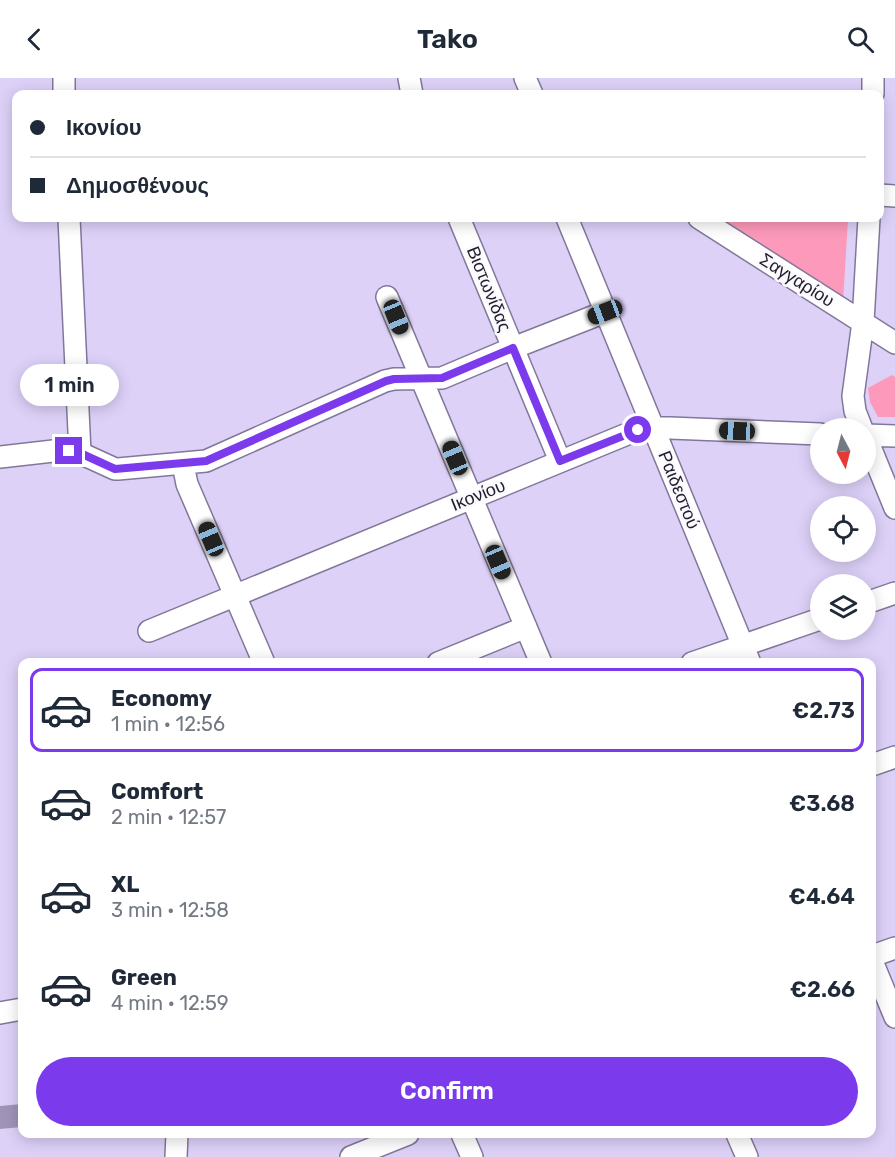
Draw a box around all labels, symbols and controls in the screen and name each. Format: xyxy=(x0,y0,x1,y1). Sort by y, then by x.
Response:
icon: back xyxy=(18,23,51,56)
text: Tako xyxy=(417,23,478,55)
icon: search xyxy=(844,23,877,56)
text: Ικονίου xyxy=(66,114,142,141)
text: Δημοσθένους xyxy=(66,172,209,199)
street label: Βιστωνίδας xyxy=(462,243,516,335)
street label: Σαγγαρίου xyxy=(756,248,838,312)
car xyxy=(381,297,411,337)
car xyxy=(585,297,625,327)
callout: 1 min xyxy=(20,364,118,406)
text: 1 min xyxy=(44,373,95,397)
route start xyxy=(624,416,651,443)
north arrow xyxy=(810,418,876,484)
map controls xyxy=(810,418,876,640)
car xyxy=(719,421,755,441)
route end xyxy=(55,437,82,464)
car xyxy=(440,438,470,478)
street label: Ραιδεστού xyxy=(653,448,705,532)
street label: Ικονίου xyxy=(448,474,508,516)
button: locate xyxy=(810,496,876,562)
car xyxy=(196,519,226,559)
car xyxy=(483,542,513,582)
button: layers xyxy=(810,574,876,640)
icon: car xyxy=(39,683,93,737)
text: Economy xyxy=(111,685,212,712)
text: €2.73 xyxy=(792,697,855,724)
text: 1 min · 12:56 xyxy=(111,712,225,736)
icon: car xyxy=(39,776,93,830)
text: Comfort xyxy=(111,778,203,805)
text: €3.68 xyxy=(789,790,855,817)
text: 2 min · 12:57 xyxy=(111,805,226,829)
icon: car xyxy=(39,869,93,923)
text: XL xyxy=(111,871,139,898)
text: €4.64 xyxy=(789,883,855,910)
text: 3 min · 12:58 xyxy=(111,898,229,922)
icon: car xyxy=(39,962,93,1016)
text: Green xyxy=(111,964,177,991)
text: €2.66 xyxy=(790,976,855,1003)
text: 4 min · 12:59 xyxy=(111,991,229,1015)
button: Confirm xyxy=(36,1057,858,1126)

